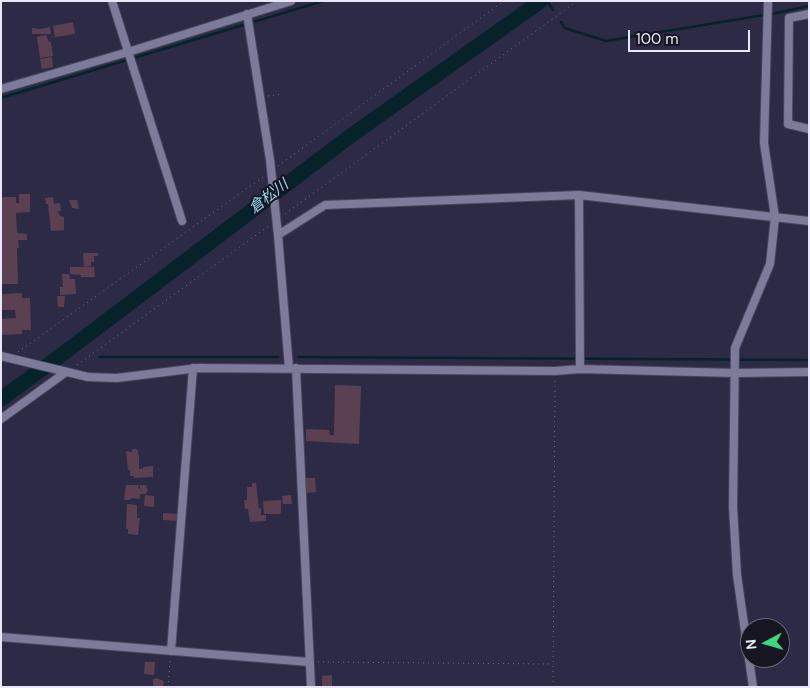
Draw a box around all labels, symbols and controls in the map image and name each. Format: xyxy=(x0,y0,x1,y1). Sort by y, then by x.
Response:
scale bar xyxy=(630,20,752,52)
text: 100 m xyxy=(636,29,679,49)
water label: 倉松川 xyxy=(246,176,292,218)
north arrow xyxy=(740,618,790,668)
text: N xyxy=(742,638,761,650)

